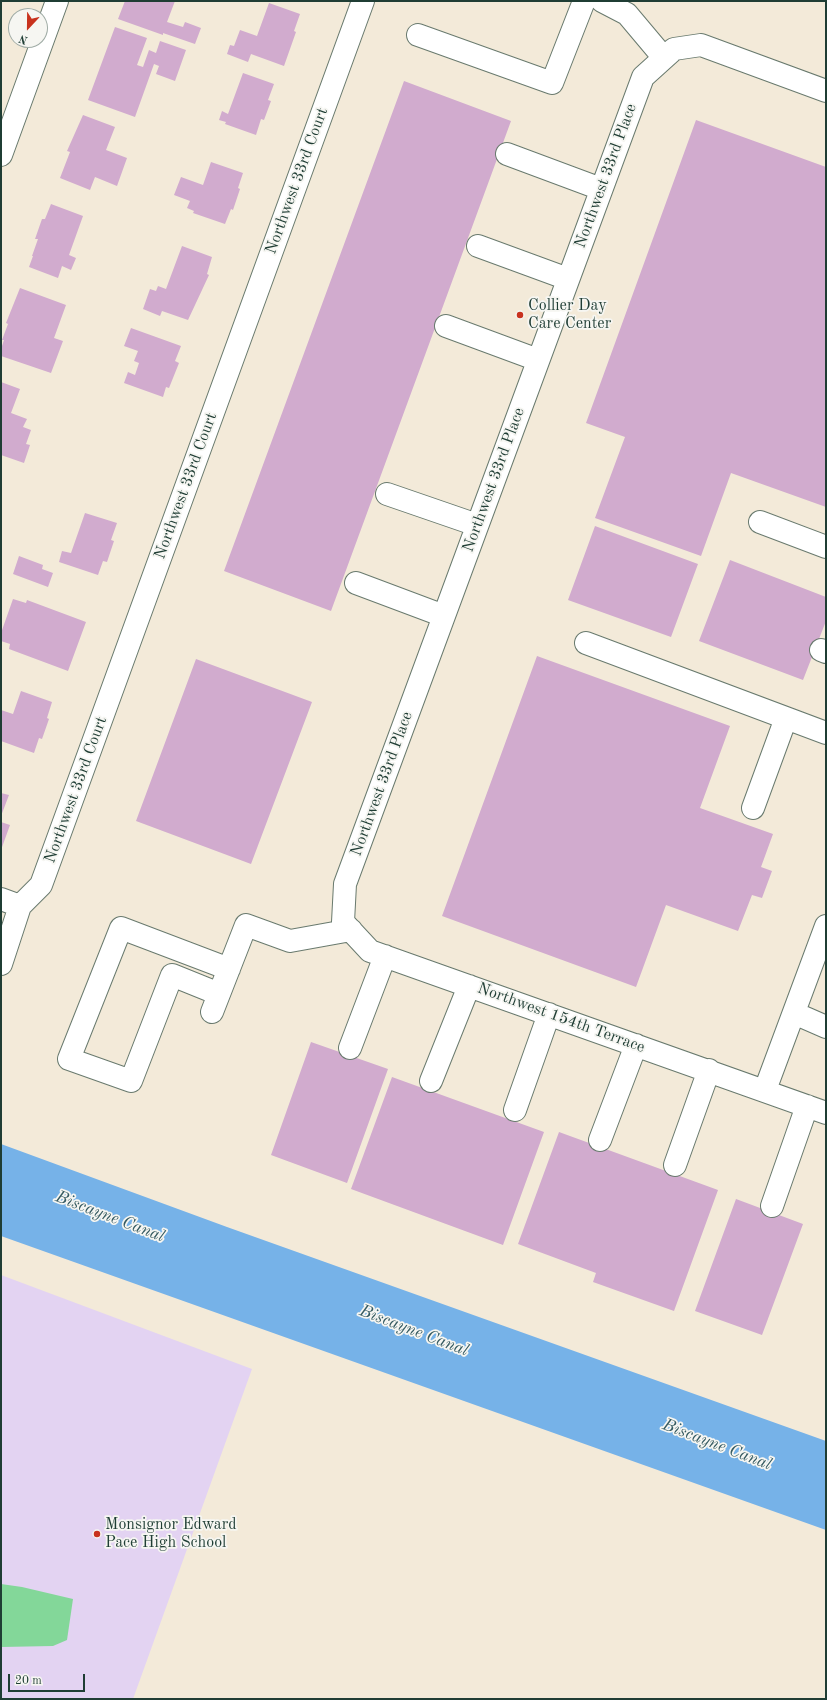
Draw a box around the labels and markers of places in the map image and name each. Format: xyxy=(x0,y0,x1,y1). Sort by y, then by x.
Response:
place label: Collier Day Care Center xyxy=(528,296,611,334)
marker: Collier Day Care Center xyxy=(515,310,525,320)
place label: Monsignor Edward Pace High School xyxy=(105,1515,237,1553)
marker: Monsignor Edward Pace High School xyxy=(92,1529,102,1539)

